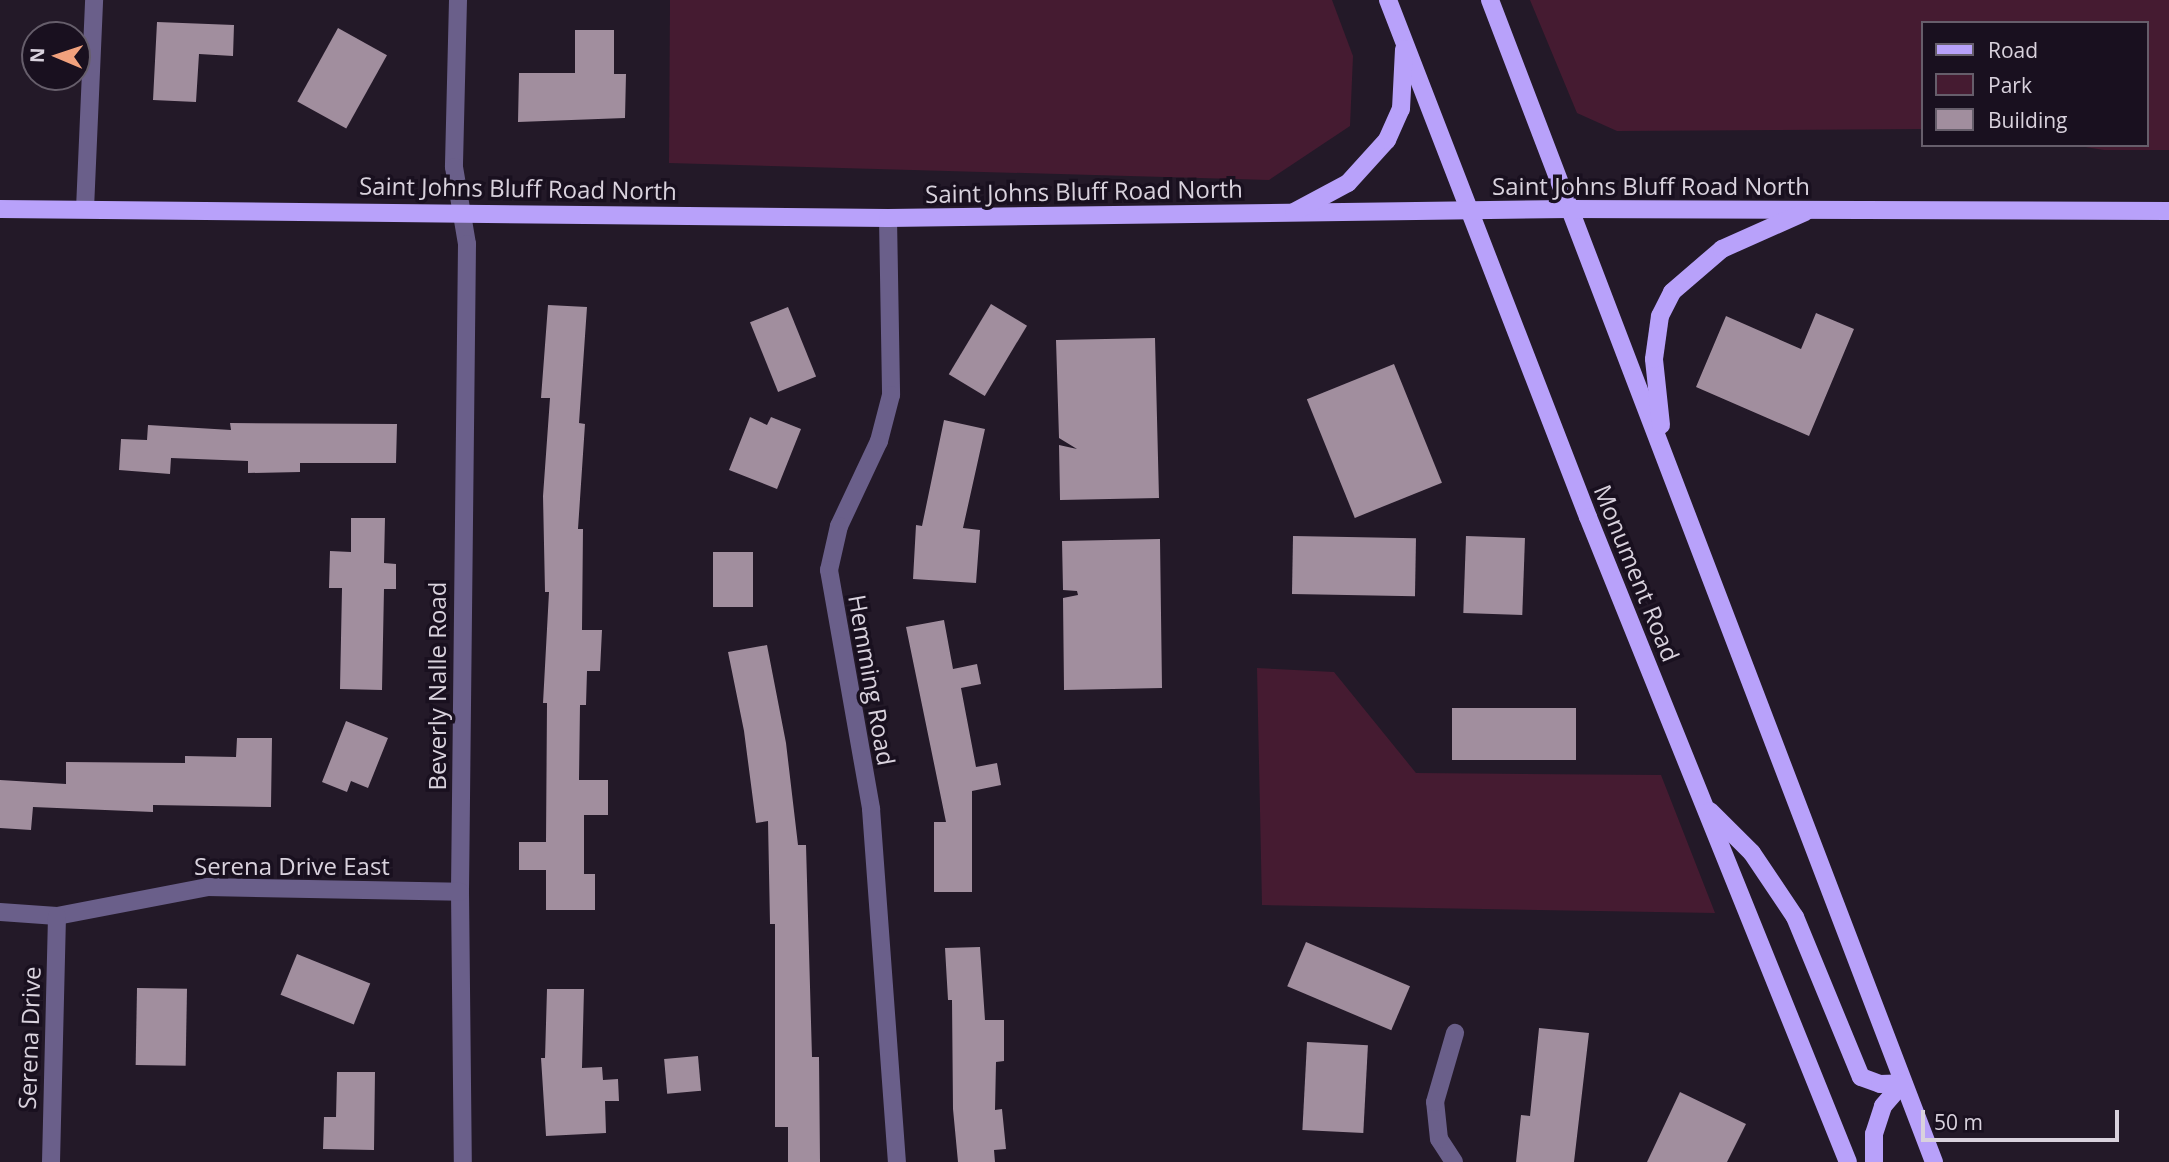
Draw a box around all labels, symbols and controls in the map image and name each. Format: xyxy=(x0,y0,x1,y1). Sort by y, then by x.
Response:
north arrow xyxy=(21,21,91,91)
legend xyxy=(1920,21,2148,147)
text: Road xyxy=(1988,36,2038,64)
text: N xyxy=(24,47,50,64)
text: Park xyxy=(1988,71,2032,99)
text: Building xyxy=(1988,106,2067,134)
street label: Saint Johns Bluff Road North xyxy=(359,171,677,205)
street label: Saint Johns Bluff Road North xyxy=(1492,172,1810,200)
street label: Saint Johns Bluff Road North xyxy=(925,174,1243,208)
street label: Monument Road xyxy=(1588,480,1686,666)
street label: Beverly Nalle Road xyxy=(423,581,451,791)
street label: Hemming Road xyxy=(843,592,901,768)
street label: Serena Drive East xyxy=(194,852,390,880)
street label: Serena Drive xyxy=(12,966,46,1110)
scale bar xyxy=(1924,1096,2122,1140)
text: 50 m xyxy=(1934,1108,1983,1136)

